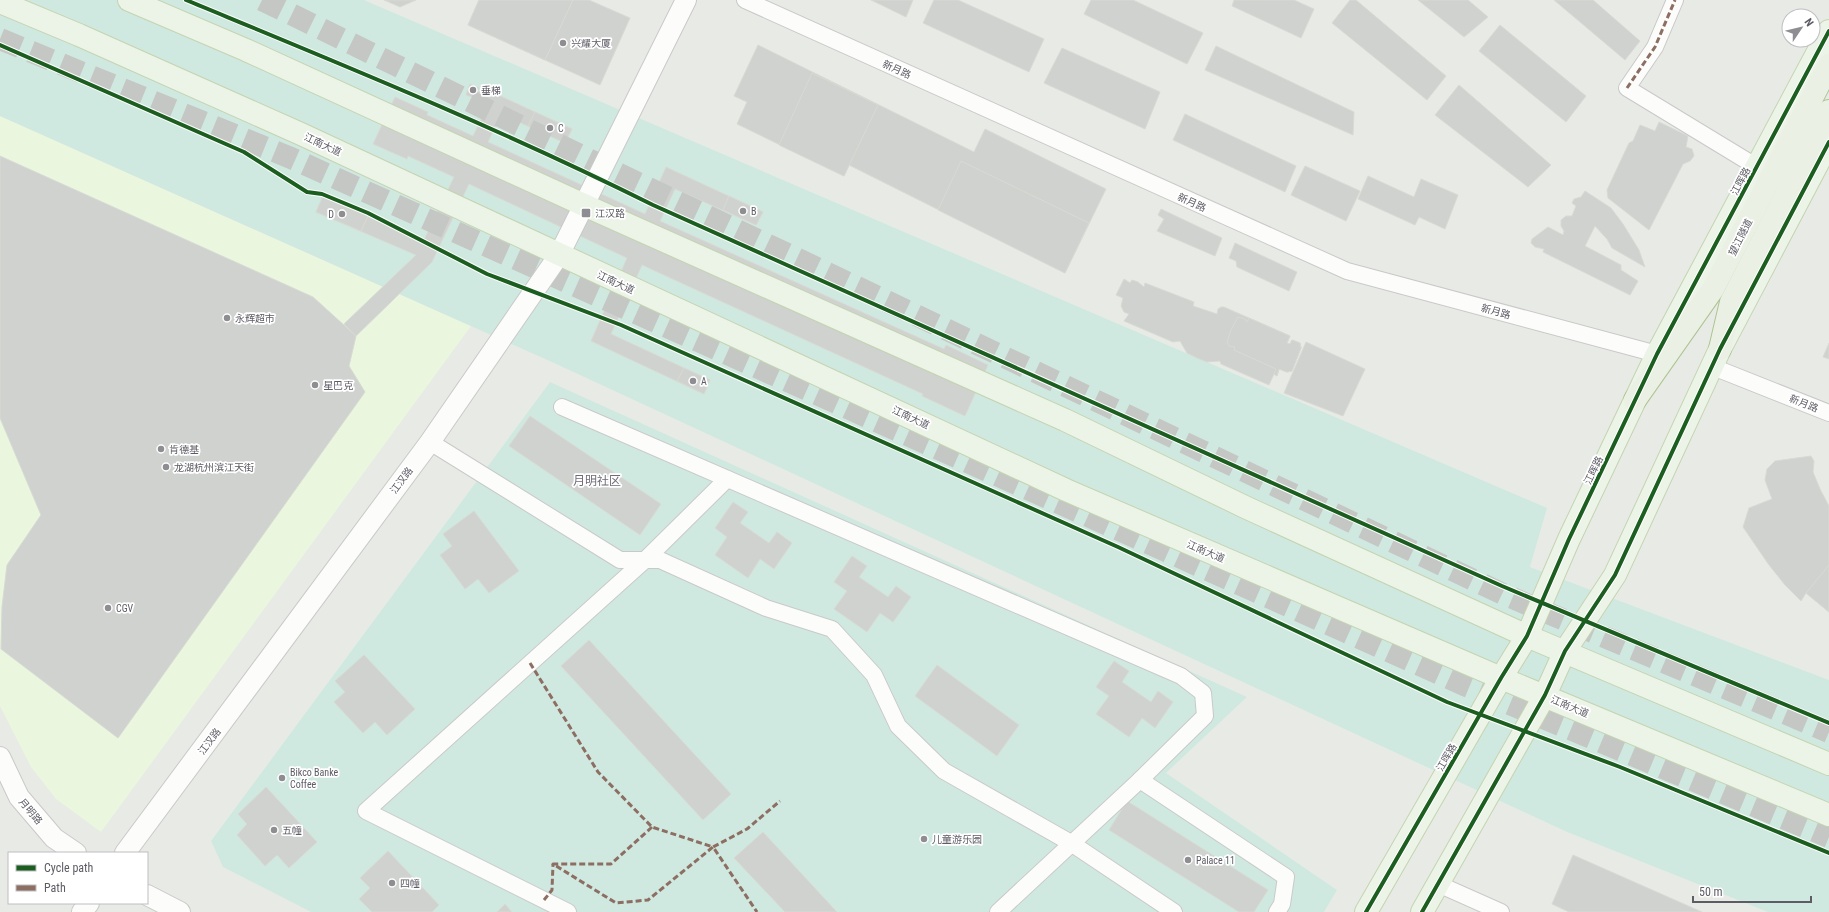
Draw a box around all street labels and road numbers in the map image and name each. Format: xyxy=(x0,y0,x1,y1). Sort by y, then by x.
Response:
street label: 新月路 xyxy=(881,58,913,81)
street label: 江南大道 xyxy=(302,131,343,158)
street label: 江晖路 xyxy=(1729,165,1752,197)
street label: 新月路 xyxy=(1176,191,1208,214)
street label: 望江隧道 xyxy=(1726,217,1754,258)
street label: 江南大道 xyxy=(595,269,636,296)
street label: 新月路 xyxy=(1480,302,1512,321)
street label: 新月路 xyxy=(1788,393,1820,414)
street label: 江南大道 xyxy=(890,404,931,431)
street label: 江晖路 xyxy=(1582,454,1605,486)
street label: 江汉路 xyxy=(388,465,415,496)
street label: 江南大道 xyxy=(1185,539,1226,564)
street label: 江南大道 xyxy=(1549,694,1590,719)
street label: 江汉路 xyxy=(196,726,223,757)
street label: 江晖路 xyxy=(1434,742,1459,773)
street label: 月明路 xyxy=(17,796,44,826)

